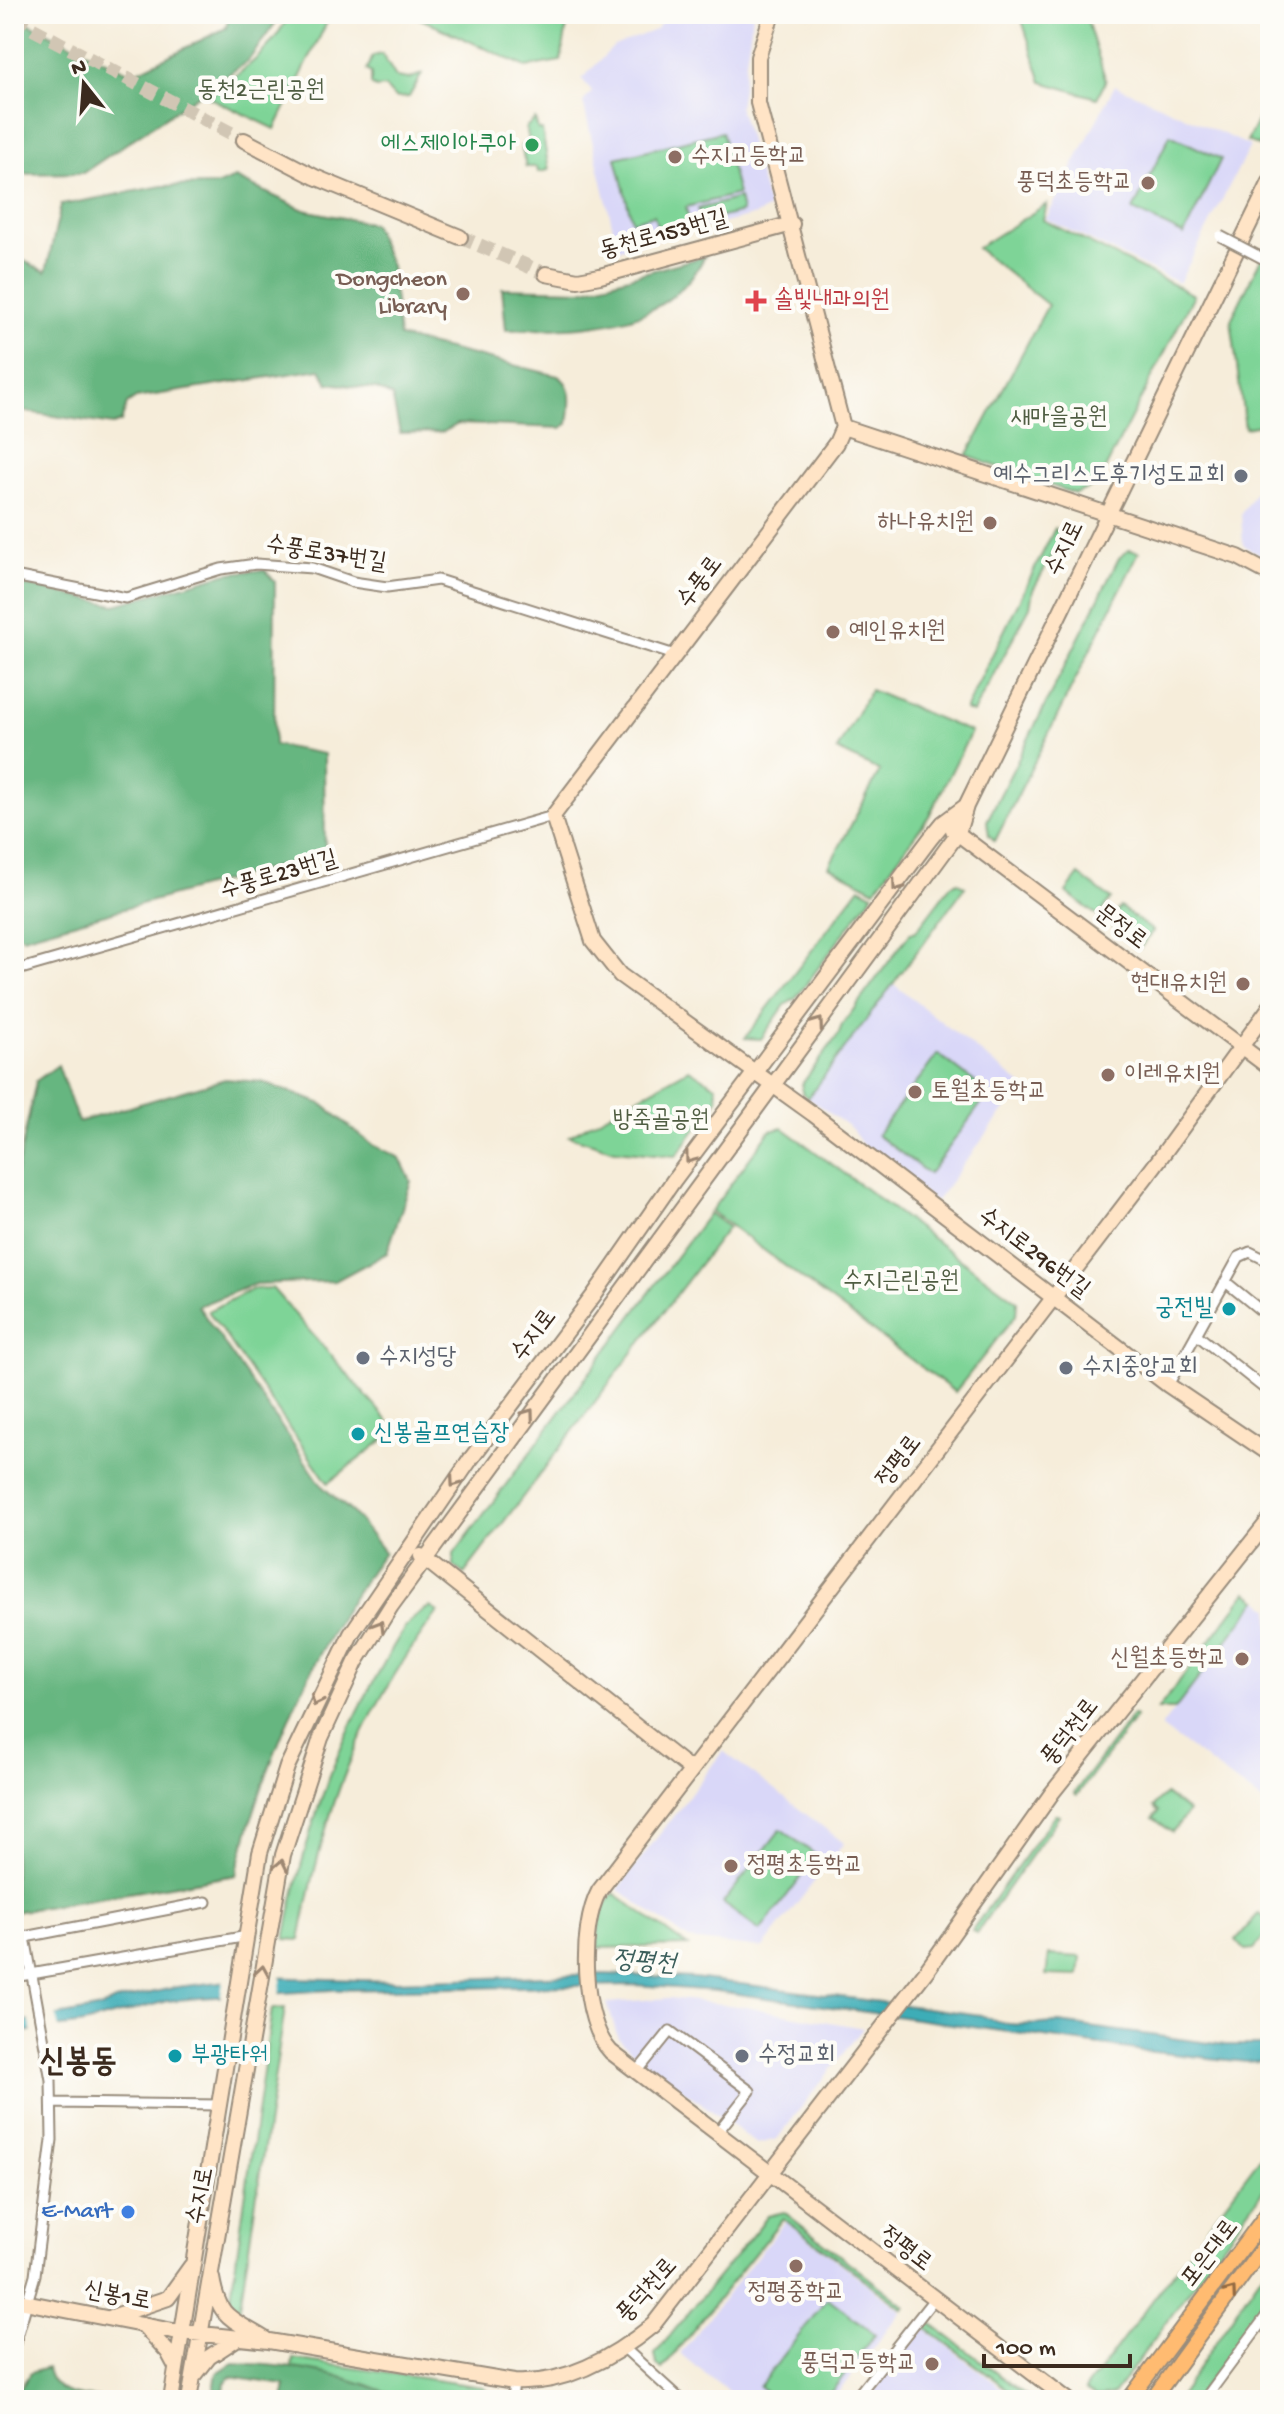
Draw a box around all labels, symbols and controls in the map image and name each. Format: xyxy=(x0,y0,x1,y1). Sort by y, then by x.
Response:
north arrow xyxy=(44,44,124,124)
text: N xyxy=(69,54,90,83)
park label: 동천2근린공원 xyxy=(197,77,325,106)
place label: 에스제이아쿠아 xyxy=(381,131,516,160)
marker: 에스제이아쿠아 xyxy=(523,136,541,154)
place label: 수지고등학교 xyxy=(691,143,807,172)
marker: 수지고등학교 xyxy=(666,148,684,166)
place label: 풍덕초등학교 xyxy=(1016,169,1132,198)
marker: 풍덕초등학교 xyxy=(1139,174,1157,192)
street label: 동천로153번길 xyxy=(597,205,731,267)
place label: Dongcheon Library xyxy=(335,266,448,323)
marker: Dongcheon Library xyxy=(454,285,472,303)
place label: 솔빛내과의원 xyxy=(774,287,890,316)
marker: 솔빛내과의원 xyxy=(745,290,767,312)
park label: 새마을공원 xyxy=(1011,404,1107,433)
place label: 예수그리스도후기성도교회 xyxy=(993,462,1225,491)
marker: 예수그리스도후기성도교회 xyxy=(1232,467,1250,485)
place label: 하나유치원 xyxy=(877,509,974,538)
marker: 하나유치원 xyxy=(981,514,999,532)
street label: 수지로 xyxy=(1040,517,1092,581)
street label: 수풍로37번길 xyxy=(264,531,388,579)
street label: 수풍로 xyxy=(672,551,730,615)
place label: 예인유치원 xyxy=(849,618,946,647)
marker: 예인유치원 xyxy=(824,623,842,641)
street label: 수풍로23번길 xyxy=(217,845,341,907)
one-way arrow xyxy=(892,877,906,892)
street label: 문정로 xyxy=(1088,899,1152,957)
place label: 현대유치원 xyxy=(1130,970,1227,999)
marker: 현대유치원 xyxy=(1234,975,1252,993)
one-way arrow xyxy=(808,1018,822,1032)
place label: 이레유치원 xyxy=(1124,1061,1221,1090)
marker: 이레유치원 xyxy=(1099,1066,1117,1084)
place label: 토월초등학교 xyxy=(931,1078,1047,1107)
marker: 토월초등학교 xyxy=(906,1083,924,1101)
park label: 방죽골공원 xyxy=(613,1107,709,1136)
one-way arrow xyxy=(686,1149,700,1164)
street label: 수지로296번길 xyxy=(971,1203,1095,1305)
park label: 수지근린공원 xyxy=(843,1268,959,1297)
place label: 궁전빌 xyxy=(1155,1295,1214,1324)
marker: 궁전빌 xyxy=(1220,1300,1238,1318)
street label: 수지로 xyxy=(506,1304,564,1368)
place label: 수지성당 xyxy=(379,1344,456,1373)
marker: 수지성당 xyxy=(354,1349,372,1367)
place label: 수지중앙교회 xyxy=(1082,1354,1198,1383)
marker: 수지중앙교회 xyxy=(1057,1359,1075,1377)
one-way arrow xyxy=(519,1408,534,1423)
place label: 신봉골프연습장 xyxy=(374,1420,509,1449)
marker: 신봉골프연습장 xyxy=(349,1425,367,1443)
street label: 정평로 xyxy=(871,1430,929,1494)
one-way arrow xyxy=(450,1473,465,1487)
one-way arrow xyxy=(369,1620,384,1635)
place label: 신월초등학교 xyxy=(1110,1645,1226,1674)
marker: 신월초등학교 xyxy=(1233,1650,1251,1668)
one-way arrow xyxy=(310,1693,326,1707)
street label: 풍덕천로 xyxy=(1036,1694,1106,1772)
place label: 정평초등학교 xyxy=(747,1852,863,1881)
marker: 정평초등학교 xyxy=(722,1857,740,1875)
one-way arrow xyxy=(272,1859,289,1873)
water label: 정평천 xyxy=(612,1946,679,1982)
one-way arrow xyxy=(253,1964,270,1978)
place label: 부광타워 xyxy=(191,2042,268,2071)
place label: 수정교회 xyxy=(758,2042,835,2071)
district label: 신봉동 xyxy=(39,2045,117,2083)
marker: 부광타워 xyxy=(166,2047,184,2065)
marker: 수정교회 xyxy=(733,2047,751,2065)
street label: 수지로 xyxy=(182,2165,222,2227)
place label: E-Mart xyxy=(41,2198,114,2227)
marker: E-Mart xyxy=(119,2203,137,2221)
street label: 포은대로 xyxy=(1176,2214,1246,2294)
street label: 정평로 xyxy=(873,2221,937,2279)
street label: 풍덕천로 xyxy=(611,2253,685,2329)
marker: 정평중학교 xyxy=(787,2257,805,2275)
street label: 신봉1로 xyxy=(81,2276,153,2318)
place label: 정평중학교 xyxy=(748,2279,844,2308)
one-way arrow xyxy=(1221,2286,1236,2300)
scale bar xyxy=(984,2318,1130,2368)
text: 100 m xyxy=(995,2335,1056,2364)
place label: 풍덕고등학교 xyxy=(800,2350,916,2379)
marker: 풍덕고등학교 xyxy=(923,2355,941,2373)

